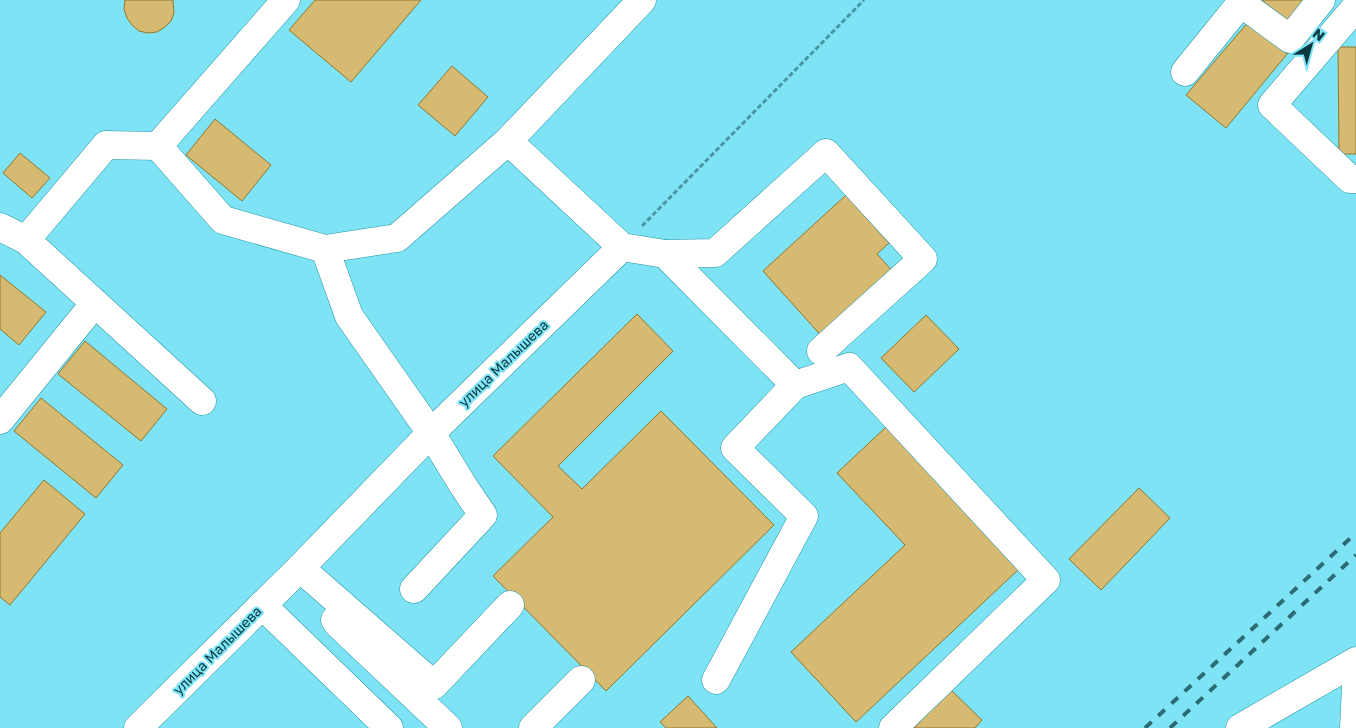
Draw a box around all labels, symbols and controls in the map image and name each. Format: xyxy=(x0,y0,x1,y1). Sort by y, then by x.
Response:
north arrow xyxy=(1286,20,1336,70)
text: N xyxy=(1310,24,1328,44)
street label: улица Малышева xyxy=(455,316,551,410)
street label: улица Малышева xyxy=(169,602,265,698)

